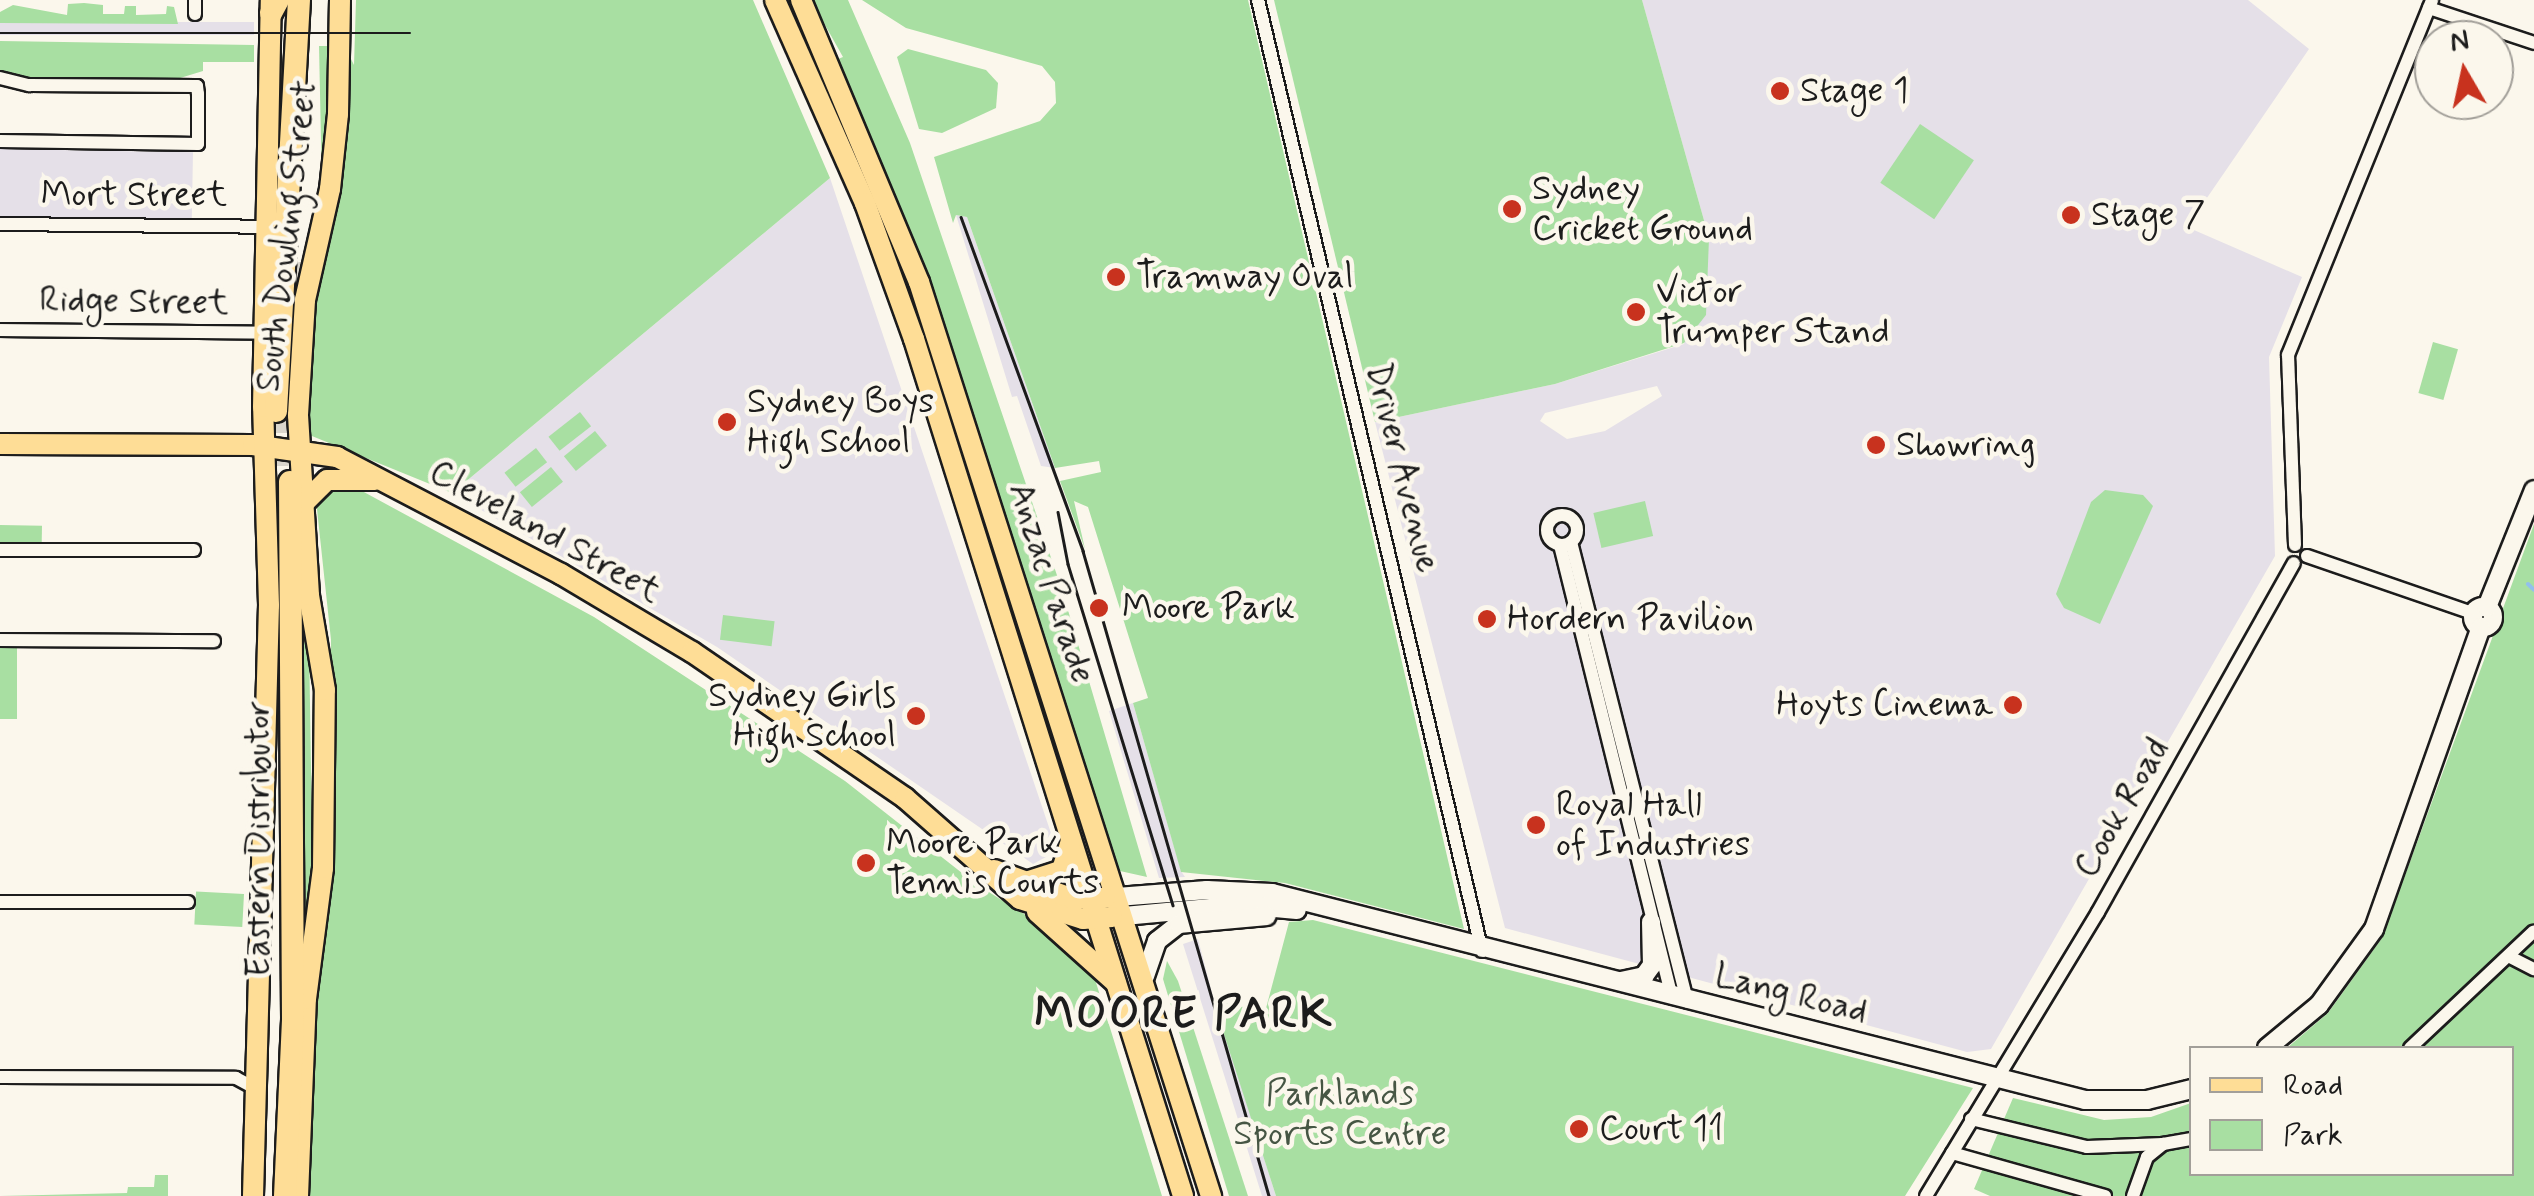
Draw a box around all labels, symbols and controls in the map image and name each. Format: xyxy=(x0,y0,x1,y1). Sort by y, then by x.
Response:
north arrow xyxy=(2414,20,2514,120)
text: N xyxy=(2447,22,2472,62)
place label: Stage 1 xyxy=(1800,70,1909,112)
street label: South Dowling Street xyxy=(247,79,327,393)
marker: Stage 1 xyxy=(1769,80,1791,102)
place label: Sydney Cricket Ground xyxy=(1532,168,1752,250)
street label: Mort Street xyxy=(41,174,227,216)
place label: Stage 7 xyxy=(2091,194,2205,236)
marker: Sydney Cricket Ground xyxy=(1501,198,1523,220)
marker: Stage 7 xyxy=(2060,204,2082,226)
place label: Tramway Oval xyxy=(1136,256,1356,298)
marker: Tramway Oval xyxy=(1105,266,1127,288)
place label: Victor Trumper Stand xyxy=(1656,271,1887,353)
street label: Ridge Street xyxy=(39,279,229,325)
marker: Victor Trumper Stand xyxy=(1625,301,1647,323)
street label: Driver Avenue xyxy=(1356,361,1448,575)
place label: Sydney Boys High School xyxy=(747,381,933,463)
marker: Sydney Boys High School xyxy=(716,411,738,433)
place label: Showring xyxy=(1896,424,2035,466)
marker: Showring xyxy=(1865,434,1887,456)
street label: Cleveland Street xyxy=(422,451,668,613)
street label: Anzac Parade xyxy=(1000,480,1102,686)
place label: Moore Park xyxy=(1122,587,1289,629)
marker: Moore Park xyxy=(1086,595,1112,621)
place label: Hordern Pavilion xyxy=(1507,598,1752,640)
marker: Hordern Pavilion xyxy=(1476,608,1498,630)
place label: Sydney Girls High School xyxy=(710,675,896,757)
place label: Hoyts Cinema xyxy=(1770,684,1993,726)
marker: Hoyts Cinema xyxy=(2002,694,2024,716)
street label: Eastern Distributor xyxy=(238,701,280,977)
marker: Sydney Girls High School xyxy=(905,705,927,727)
street label: Cook Road xyxy=(2066,731,2178,885)
place label: Royal Hall of Industries xyxy=(1556,784,1739,866)
marker: Royal Hall of Industries xyxy=(1525,814,1547,836)
place label: Moore Park Tennis Courts xyxy=(886,822,1095,904)
marker: Moore Park Tennis Courts xyxy=(855,852,877,874)
street label: Lang Road xyxy=(1710,955,1872,1033)
district label: MOORE PARK xyxy=(1039,988,1329,1042)
legend xyxy=(2189,1046,2514,1176)
text: Road xyxy=(2283,1066,2343,1105)
park label: Parklands Sports Centre xyxy=(1230,1073,1450,1155)
place label: Court 11 xyxy=(1599,1108,1723,1150)
text: Park xyxy=(2283,1116,2343,1155)
marker: Court 11 xyxy=(1568,1118,1590,1140)

